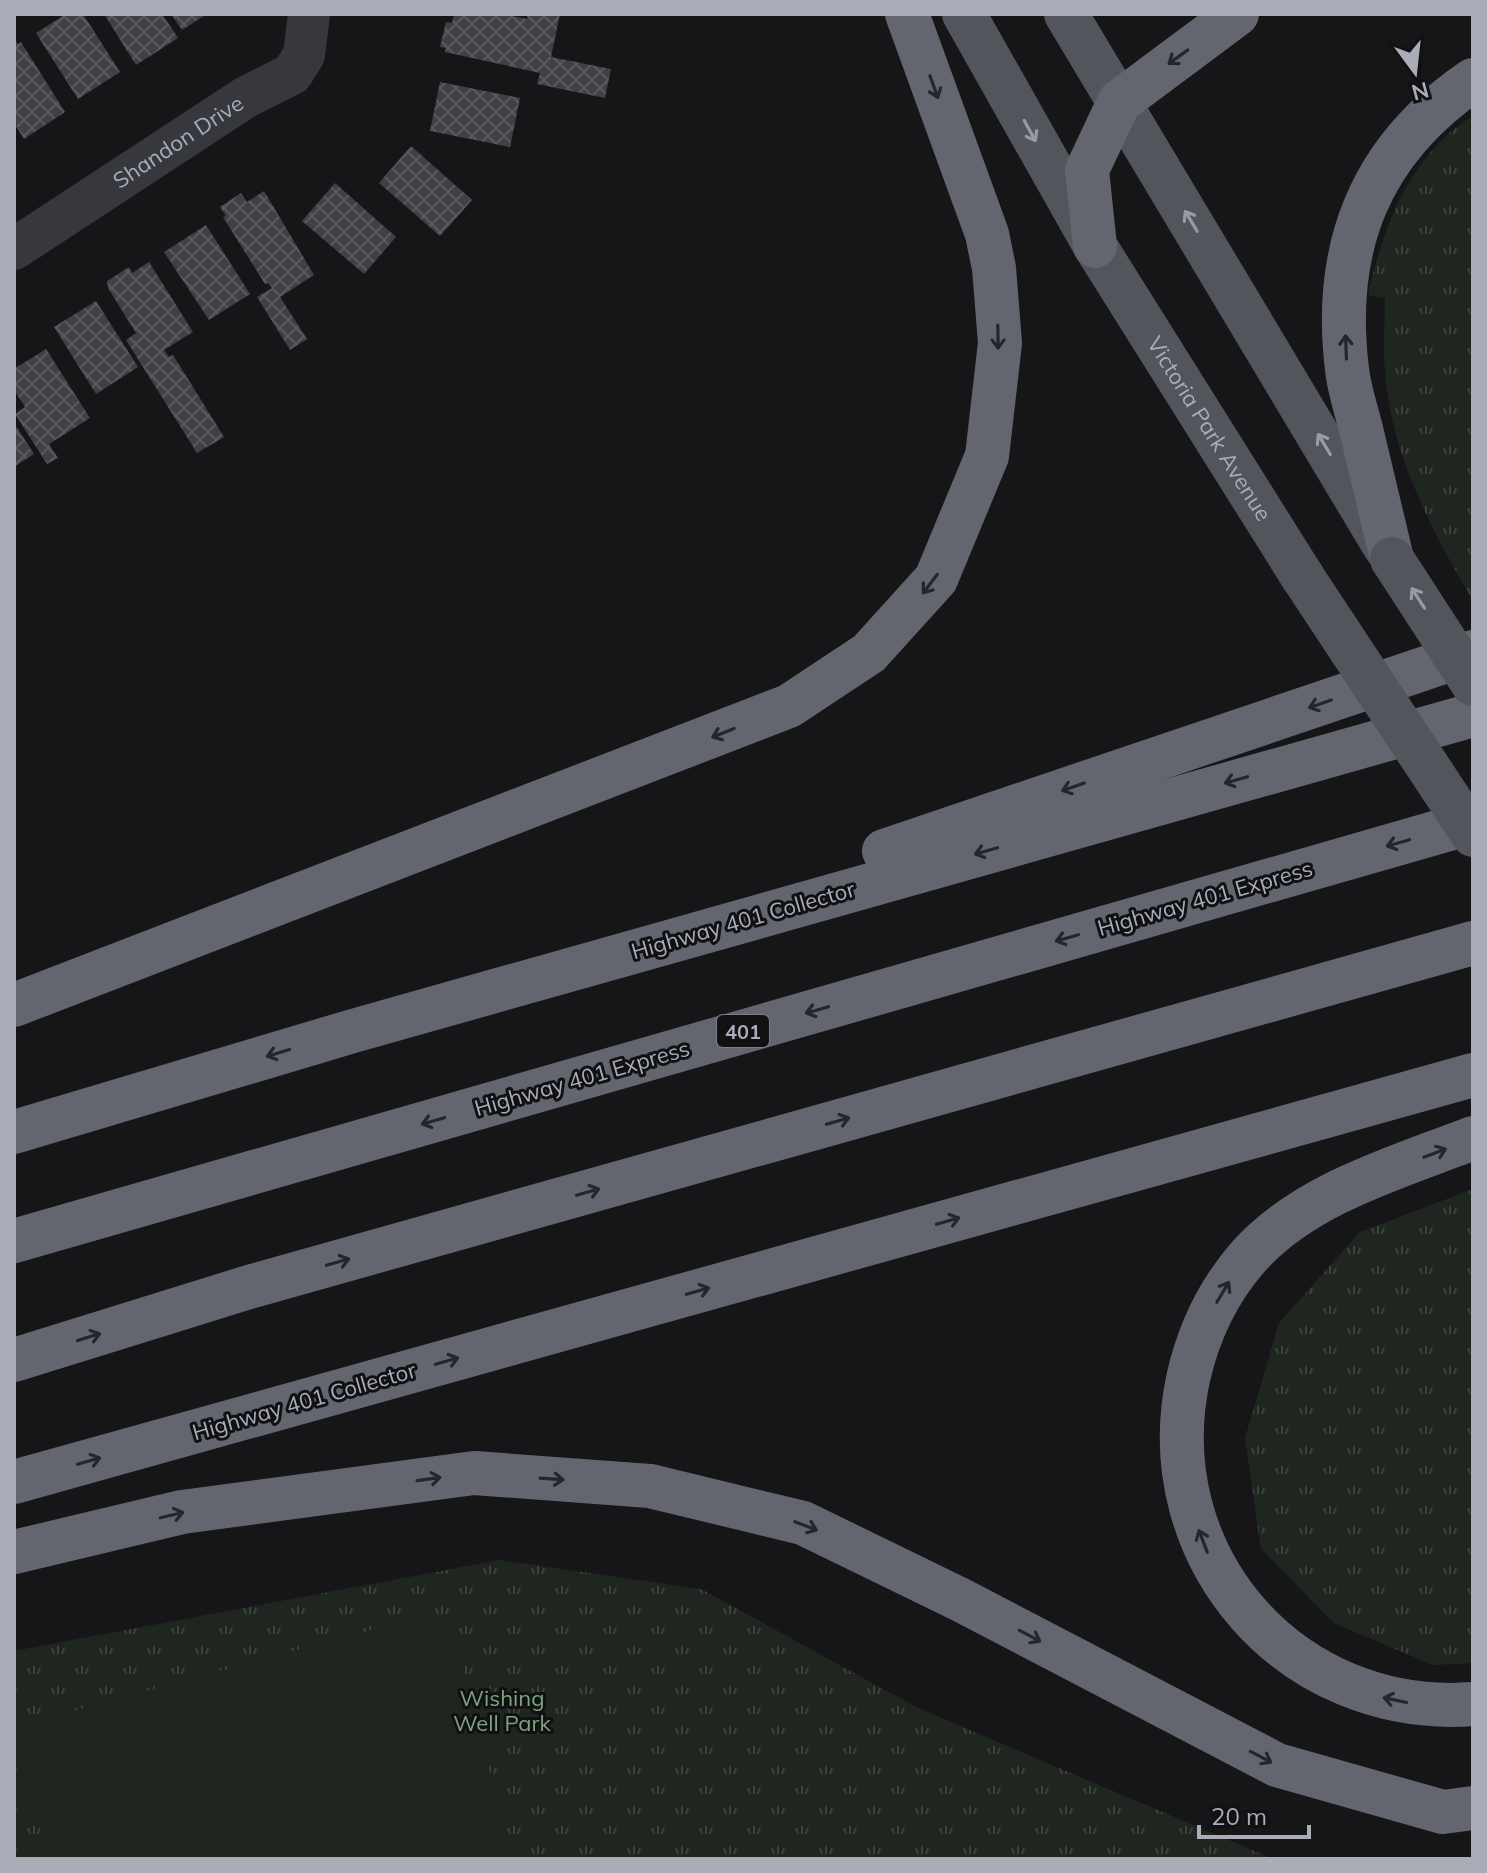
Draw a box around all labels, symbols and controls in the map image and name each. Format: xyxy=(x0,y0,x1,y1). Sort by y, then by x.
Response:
north arrow xyxy=(1375,32,1455,112)
one-way arrow xyxy=(1167,49,1189,65)
one-way arrow xyxy=(928,74,942,99)
text: N xyxy=(1409,76,1432,107)
street label: Shandon Drive xyxy=(107,89,248,194)
one-way arrow xyxy=(1023,118,1038,142)
one-way arrow xyxy=(1182,210,1198,233)
one-way arrow xyxy=(991,323,1006,350)
street label: Victoria Park Avenue xyxy=(1141,331,1278,526)
one-way arrow xyxy=(1338,334,1353,361)
one-way arrow xyxy=(1316,433,1332,456)
one-way arrow xyxy=(922,573,939,594)
one-way arrow xyxy=(1409,587,1425,610)
one-way arrow xyxy=(1307,697,1332,712)
one-way arrow xyxy=(711,727,736,741)
one-way arrow xyxy=(1223,773,1249,788)
one-way arrow xyxy=(1061,781,1086,796)
one-way arrow xyxy=(1385,836,1411,851)
one-way arrow xyxy=(973,844,999,859)
street label: Highway 401 Express xyxy=(1094,854,1316,942)
street label: Highway 401 Collector xyxy=(628,875,858,965)
one-way arrow xyxy=(1055,931,1081,946)
one-way arrow xyxy=(805,1003,831,1018)
road number: 401 xyxy=(717,1015,769,1047)
street label: Highway 401 Express xyxy=(471,1034,693,1122)
one-way arrow xyxy=(266,1046,292,1061)
one-way arrow xyxy=(825,1113,851,1128)
one-way arrow xyxy=(421,1114,447,1129)
one-way arrow xyxy=(1422,1145,1447,1159)
one-way arrow xyxy=(574,1184,600,1199)
one-way arrow xyxy=(935,1213,961,1228)
one-way arrow xyxy=(324,1254,350,1269)
one-way arrow xyxy=(1214,1282,1231,1304)
one-way arrow xyxy=(684,1283,710,1298)
one-way arrow xyxy=(75,1329,101,1344)
one-way arrow xyxy=(434,1353,460,1368)
street label: Highway 401 Collector xyxy=(189,1356,419,1446)
one-way arrow xyxy=(76,1453,102,1468)
one-way arrow xyxy=(416,1471,441,1486)
one-way arrow xyxy=(538,1472,564,1487)
one-way arrow xyxy=(158,1506,184,1521)
one-way arrow xyxy=(793,1520,818,1534)
one-way arrow xyxy=(1195,1529,1209,1554)
one-way arrow xyxy=(1018,1629,1042,1645)
park label: Wishing Well Park xyxy=(453,1684,551,1737)
one-way arrow xyxy=(1383,1692,1409,1707)
one-way arrow xyxy=(1248,1749,1272,1765)
scale bar xyxy=(1199,1789,1309,1839)
text: 20 m xyxy=(1211,1801,1267,1831)

